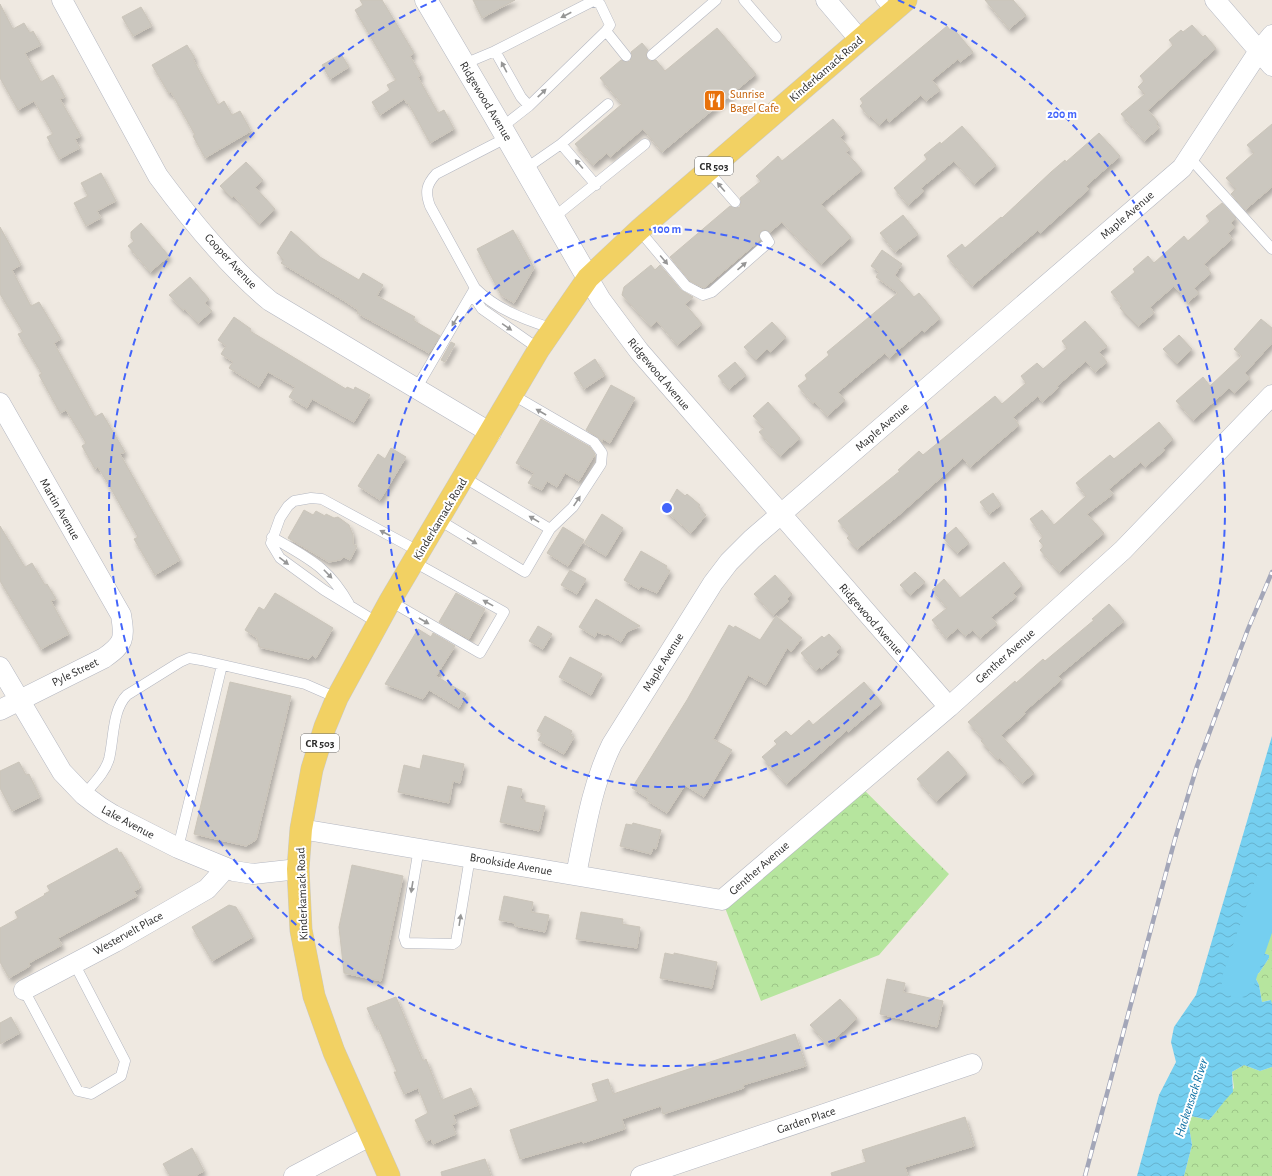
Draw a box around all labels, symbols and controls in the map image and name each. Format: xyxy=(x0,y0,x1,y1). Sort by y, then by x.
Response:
one-way arrow xyxy=(560,12,572,18)
street label: Kinderkamack Road xyxy=(787,34,865,104)
street label: Ridgewood Avenue xyxy=(458,59,514,143)
one-way arrow xyxy=(501,61,507,73)
restaurant icon: Sunrise Bagel Cafe xyxy=(701,88,727,114)
place label: Sunrise Bagel Cafe xyxy=(730,88,779,114)
one-way arrow xyxy=(537,89,547,98)
text: 200 m xyxy=(1047,108,1077,120)
road number: CR 503 xyxy=(695,157,733,175)
one-way arrow xyxy=(574,159,583,170)
one-way arrow xyxy=(717,181,726,192)
street label: Maple Avenue xyxy=(1098,189,1156,241)
text: 100 m xyxy=(653,223,681,235)
street label: Cooper Avenue xyxy=(203,231,259,291)
one-way arrow xyxy=(659,255,668,266)
one-way arrow xyxy=(736,261,747,270)
one-way arrow xyxy=(451,315,458,327)
one-way arrow xyxy=(501,323,512,331)
street label: Ridgewood Avenue xyxy=(625,336,693,412)
street label: Maple Avenue xyxy=(853,401,911,453)
one-way arrow xyxy=(535,408,547,415)
street label: Martin Avenue xyxy=(38,476,82,542)
street label: Kinderkamack Road xyxy=(411,476,469,562)
one-way arrow xyxy=(573,496,581,506)
centre of rings xyxy=(660,501,674,515)
one-way arrow xyxy=(528,516,540,523)
one-way arrow xyxy=(380,530,391,536)
one-way arrow xyxy=(466,537,478,544)
one-way arrow xyxy=(279,556,290,565)
one-way arrow xyxy=(323,569,333,579)
street label: Ridgewood Avenue xyxy=(837,581,905,657)
one-way arrow xyxy=(482,600,494,606)
one-way arrow xyxy=(418,617,430,624)
street label: Genther Avenue xyxy=(973,626,1037,686)
street label: Maple Avenue xyxy=(640,631,686,693)
street label: Pyle Street xyxy=(50,656,101,689)
road number: CR 503 xyxy=(301,734,339,752)
street label: Lake Avenue xyxy=(99,803,157,841)
street label: Genther Avenue xyxy=(727,839,791,897)
street label: Kinderkamack Road xyxy=(294,847,310,941)
street label: Brookside Avenue xyxy=(469,851,553,877)
one-way arrow xyxy=(409,881,415,893)
street label: Westervelt Place xyxy=(91,909,165,957)
one-way arrow xyxy=(457,914,463,926)
water label: Hackensack River xyxy=(1173,1057,1211,1139)
street label: Garden Place xyxy=(775,1104,837,1136)

